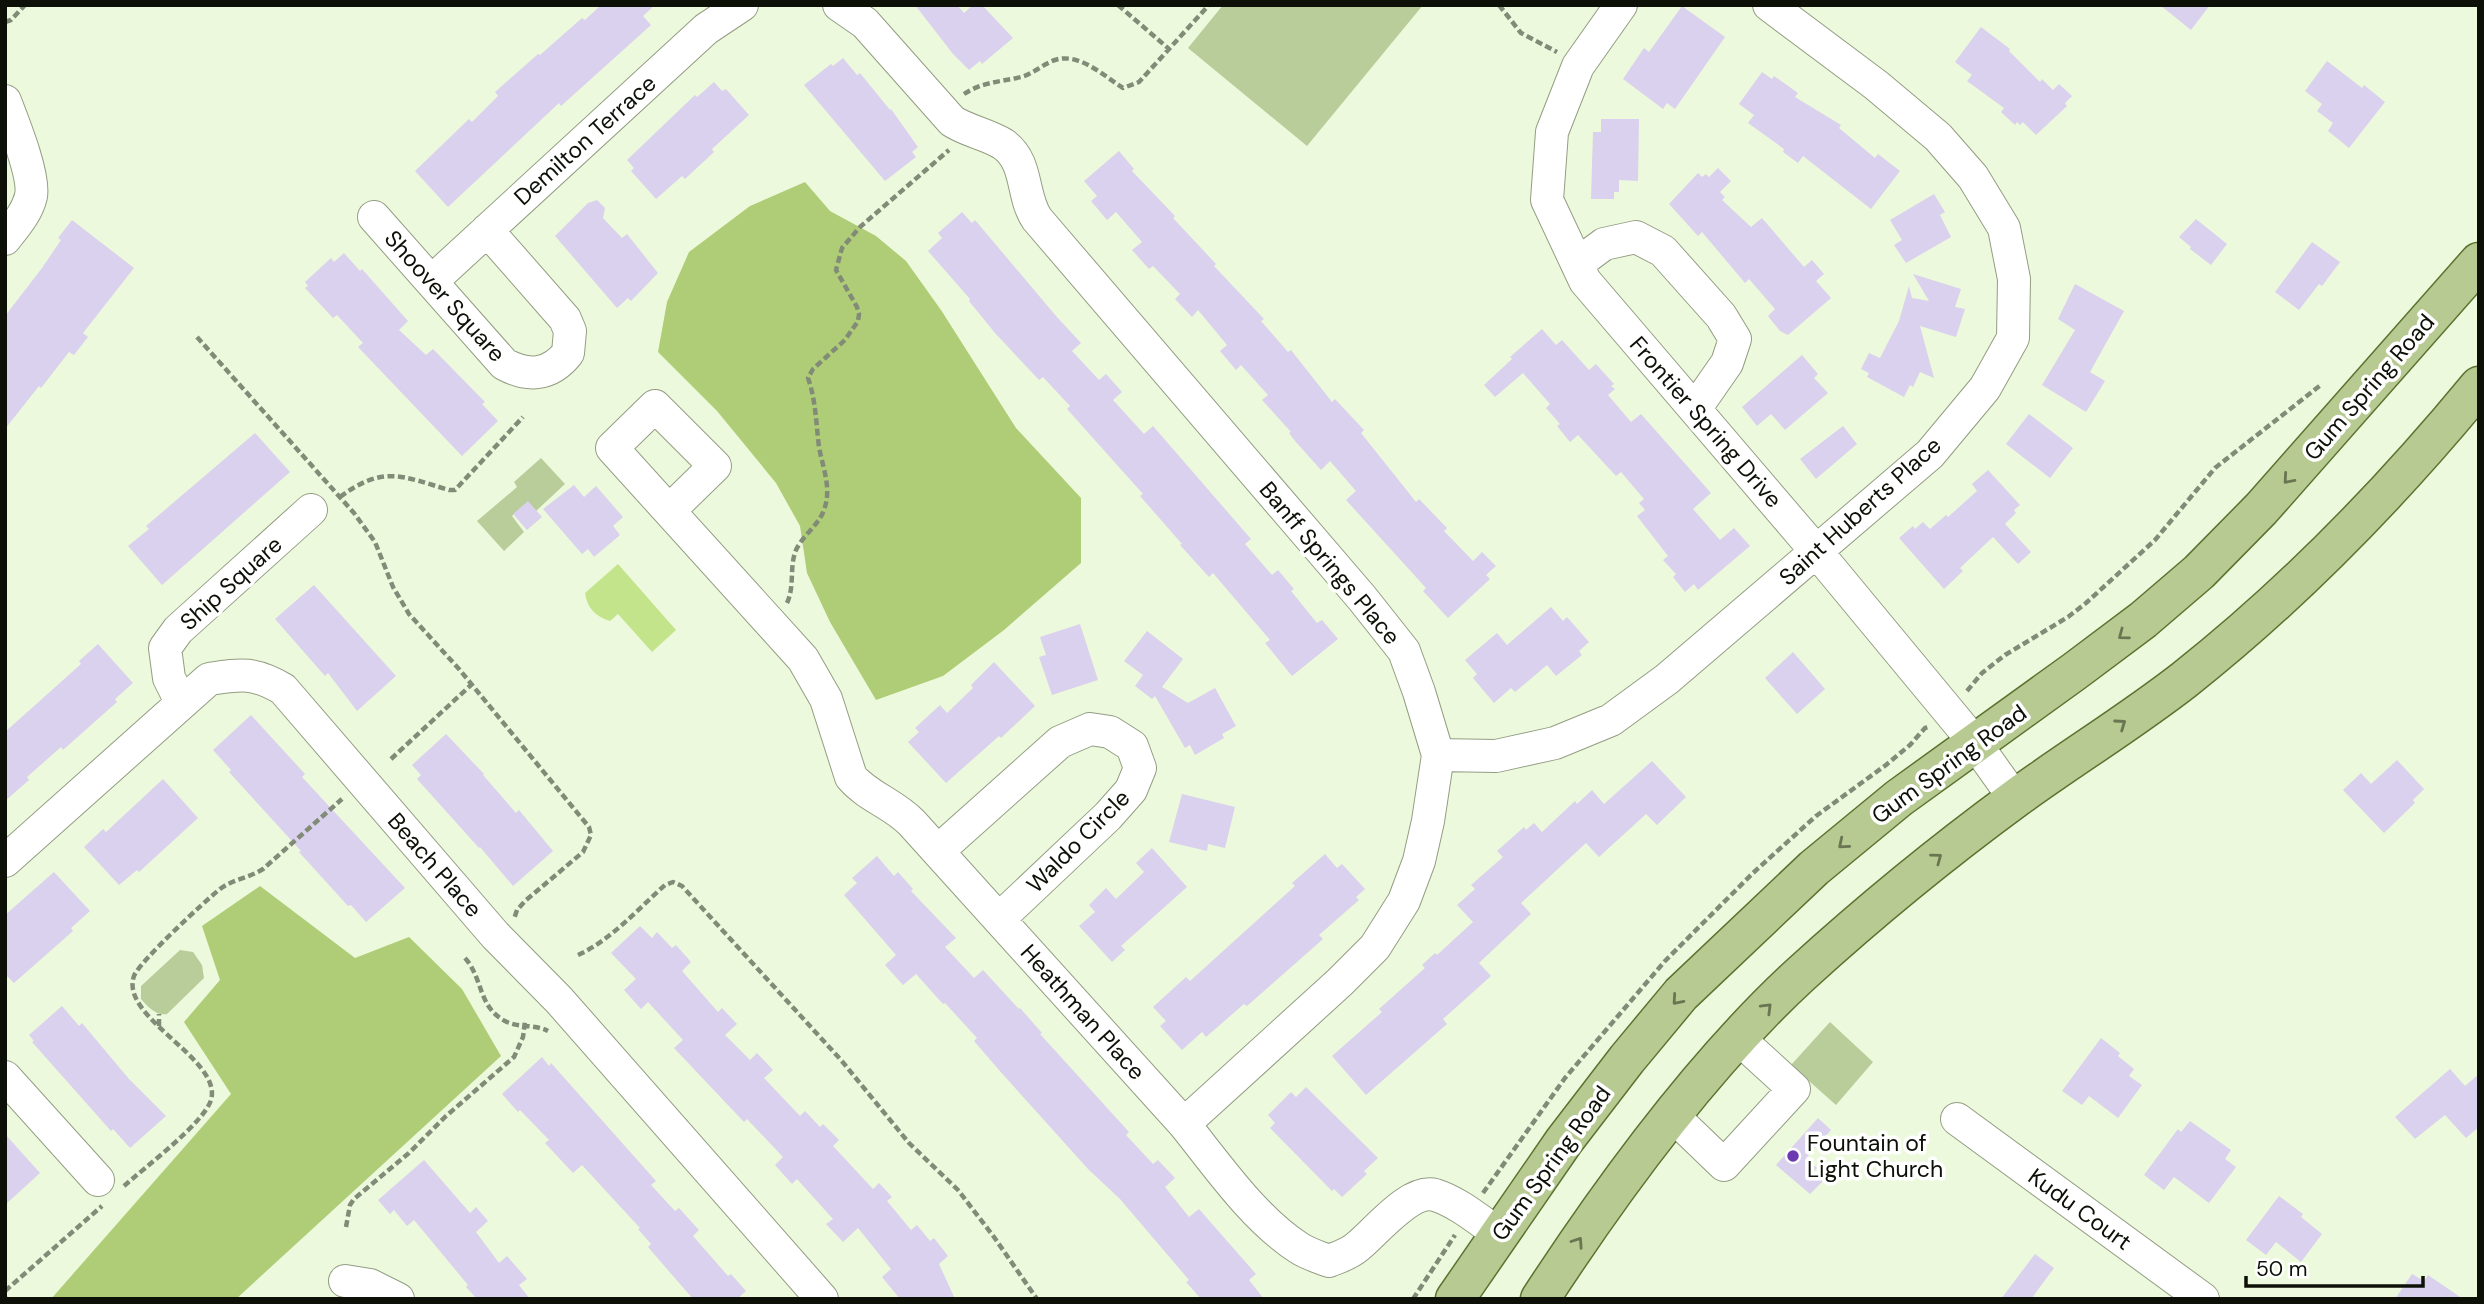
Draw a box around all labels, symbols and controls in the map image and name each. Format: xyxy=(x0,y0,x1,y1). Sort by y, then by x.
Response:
street label: Demilton Terrace xyxy=(508,68,662,212)
street label: Shoover Square xyxy=(378,224,512,368)
street label: Gum Spring Road xyxy=(2297,307,2441,467)
street label: Frontier Spring Drive xyxy=(1623,330,1789,514)
street label: Saint Huberts Place xyxy=(1773,430,1947,592)
one-way arrow xyxy=(2284,471,2296,484)
street label: Banff Springs Place xyxy=(1253,475,1407,651)
street label: Ship Square xyxy=(174,529,288,637)
one-way arrow xyxy=(2118,626,2131,639)
street label: Gum Spring Road xyxy=(1865,698,2033,830)
one-way arrow xyxy=(2113,720,2126,732)
street label: Waldo Circle xyxy=(1020,783,1136,899)
street label: Beach Place xyxy=(381,806,489,924)
one-way arrow xyxy=(1838,836,1851,848)
one-way arrow xyxy=(1930,854,1942,866)
street label: Heathman Place xyxy=(1014,938,1152,1086)
one-way arrow xyxy=(1673,992,1685,1005)
one-way arrow xyxy=(1758,1004,1771,1017)
street label: Gum Spring Road xyxy=(1485,1079,1617,1247)
place label: Fountain of Light Church xyxy=(1807,1128,1943,1184)
marker: Fountain of Light Church xyxy=(1785,1148,1801,1164)
street label: Kudu Court xyxy=(2022,1161,2138,1257)
one-way arrow xyxy=(1570,1237,1582,1250)
scale bar xyxy=(2246,1244,2423,1288)
text: 50 m xyxy=(2256,1255,2307,1283)

